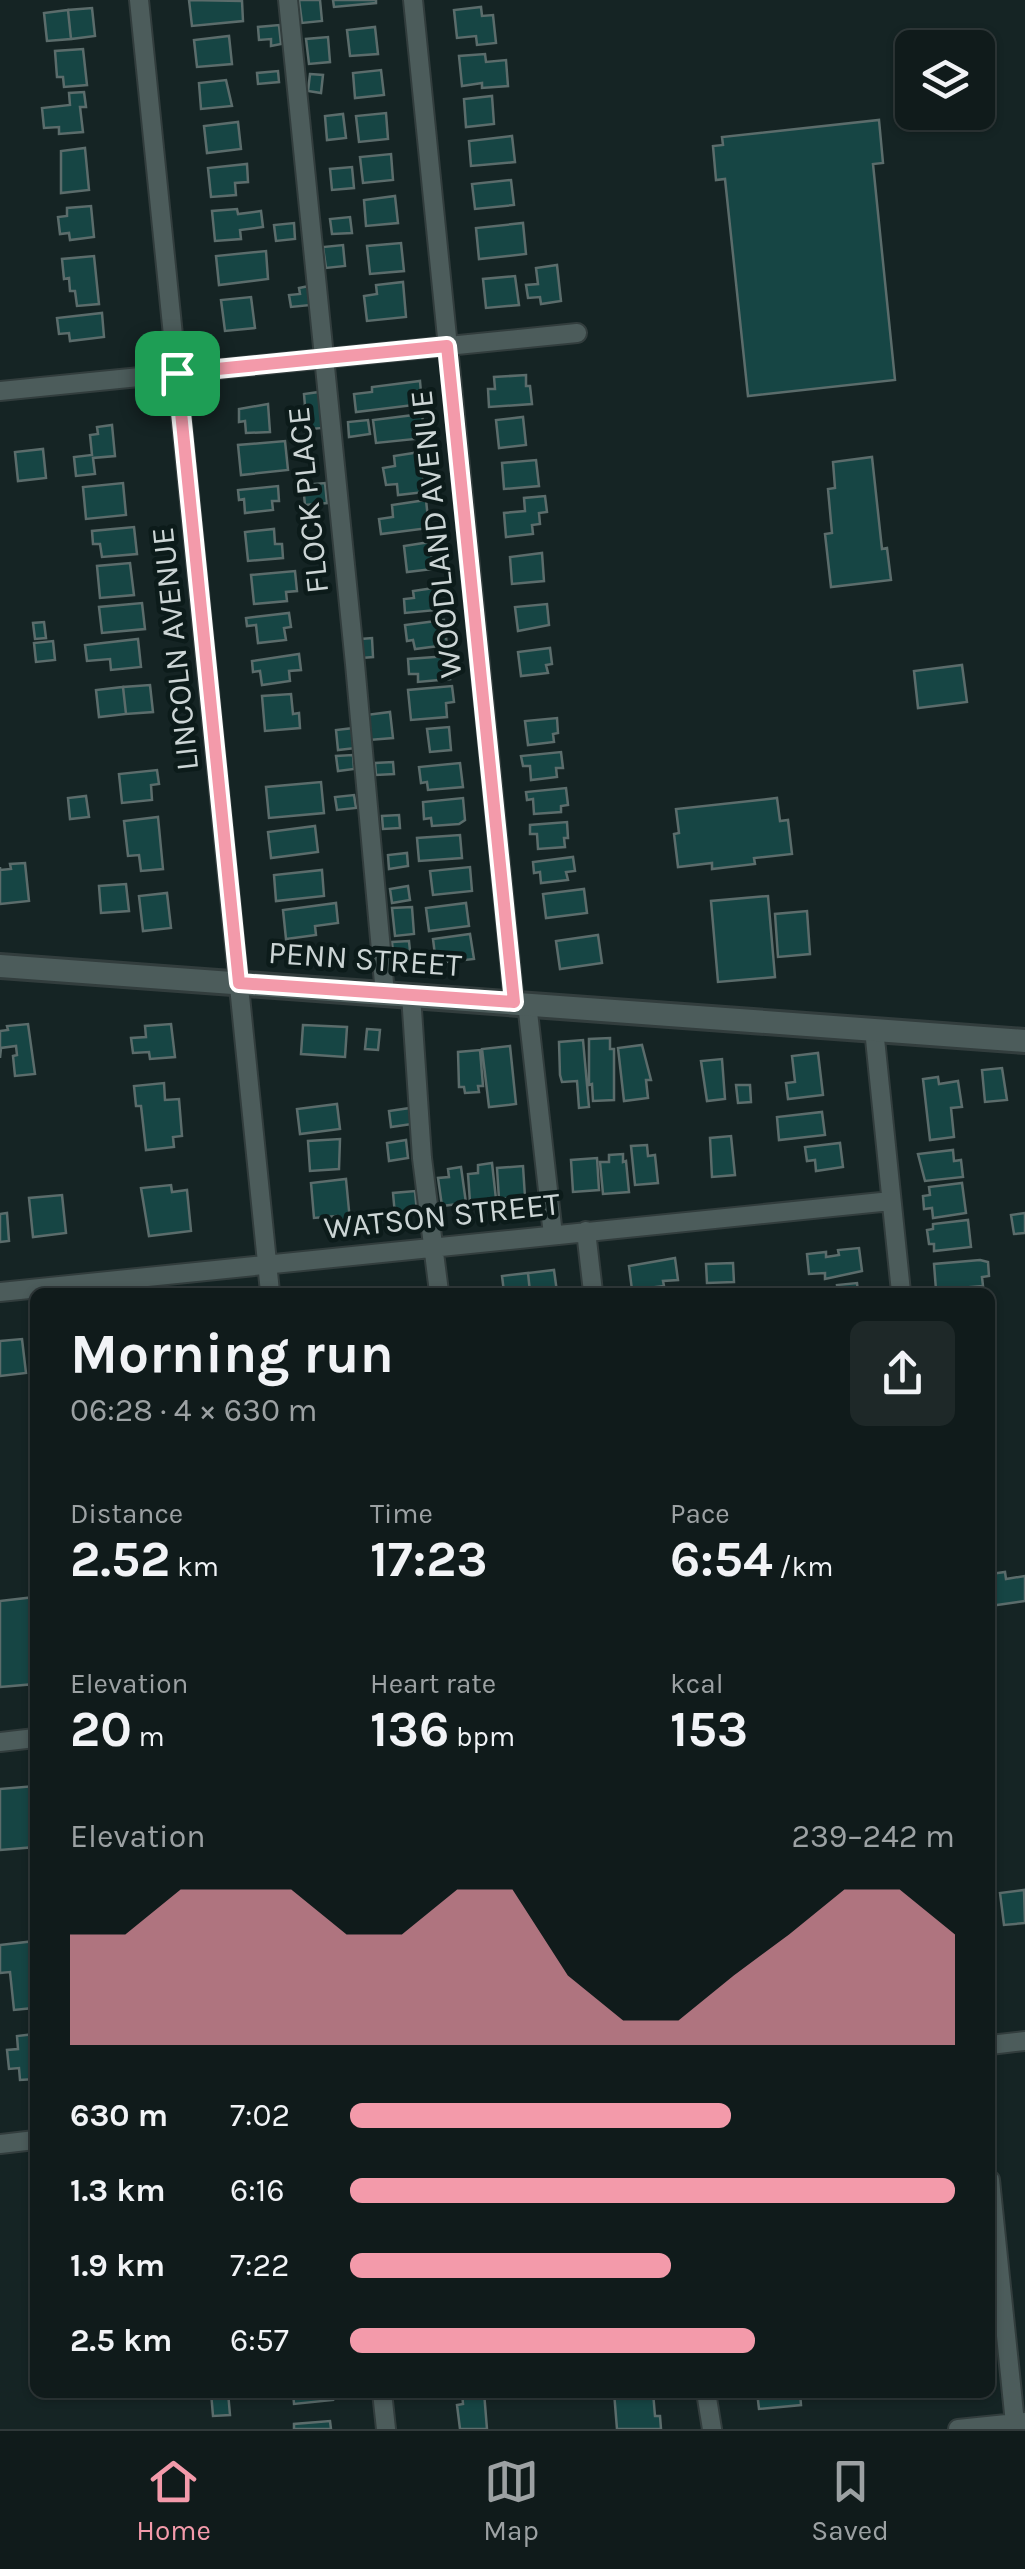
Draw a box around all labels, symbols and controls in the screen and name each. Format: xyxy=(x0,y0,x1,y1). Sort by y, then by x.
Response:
map controls xyxy=(895,30,995,130)
button: layers xyxy=(895,30,995,130)
pin xyxy=(135,331,220,416)
icon: arrive xyxy=(150,346,205,401)
street label: WOODLAND AVENUE xyxy=(402,388,470,680)
street label: FLOCK PLACE xyxy=(280,405,336,595)
street label: LINCOLN AVENUE xyxy=(144,525,206,773)
street label: PENN STREET xyxy=(267,934,463,984)
street label: WATSON STREET xyxy=(322,1185,562,1247)
button: share xyxy=(850,1321,955,1426)
text: Morning run xyxy=(70,1322,394,1386)
text: 06:28 · 4 × 630 m xyxy=(70,1392,317,1429)
text: Distance xyxy=(70,1497,183,1530)
text: Time xyxy=(370,1497,433,1530)
text: Pace xyxy=(670,1497,730,1530)
text: 2.52 xyxy=(70,1530,170,1589)
text: 17:23 xyxy=(370,1530,488,1589)
text: 6:54 xyxy=(670,1530,773,1589)
text: km xyxy=(170,1550,219,1583)
text: /km xyxy=(773,1550,833,1583)
text: Elevation xyxy=(70,1667,189,1700)
text: Heart rate xyxy=(370,1667,496,1700)
text: kcal xyxy=(670,1667,723,1700)
text: 20 xyxy=(70,1700,132,1759)
text: 136 xyxy=(370,1700,449,1759)
text: 153 xyxy=(670,1700,748,1759)
text: m xyxy=(132,1720,165,1753)
text: bpm xyxy=(449,1720,515,1753)
text: Elevation xyxy=(70,1818,205,1855)
text: 239–242 m xyxy=(791,1818,955,1855)
text: 630 m xyxy=(70,2097,168,2134)
text: 7:02 xyxy=(230,2097,290,2134)
text: 1.3 km xyxy=(70,2172,166,2209)
text: 6:16 xyxy=(230,2172,285,2209)
text: 1.9 km xyxy=(70,2247,165,2284)
text: 7:22 xyxy=(230,2247,290,2284)
text: 2.5 km xyxy=(70,2322,172,2359)
text: 6:57 xyxy=(230,2322,289,2359)
tab: Home xyxy=(136,2454,211,2547)
tab: Map xyxy=(483,2454,539,2547)
tab: Saved xyxy=(811,2454,889,2547)

